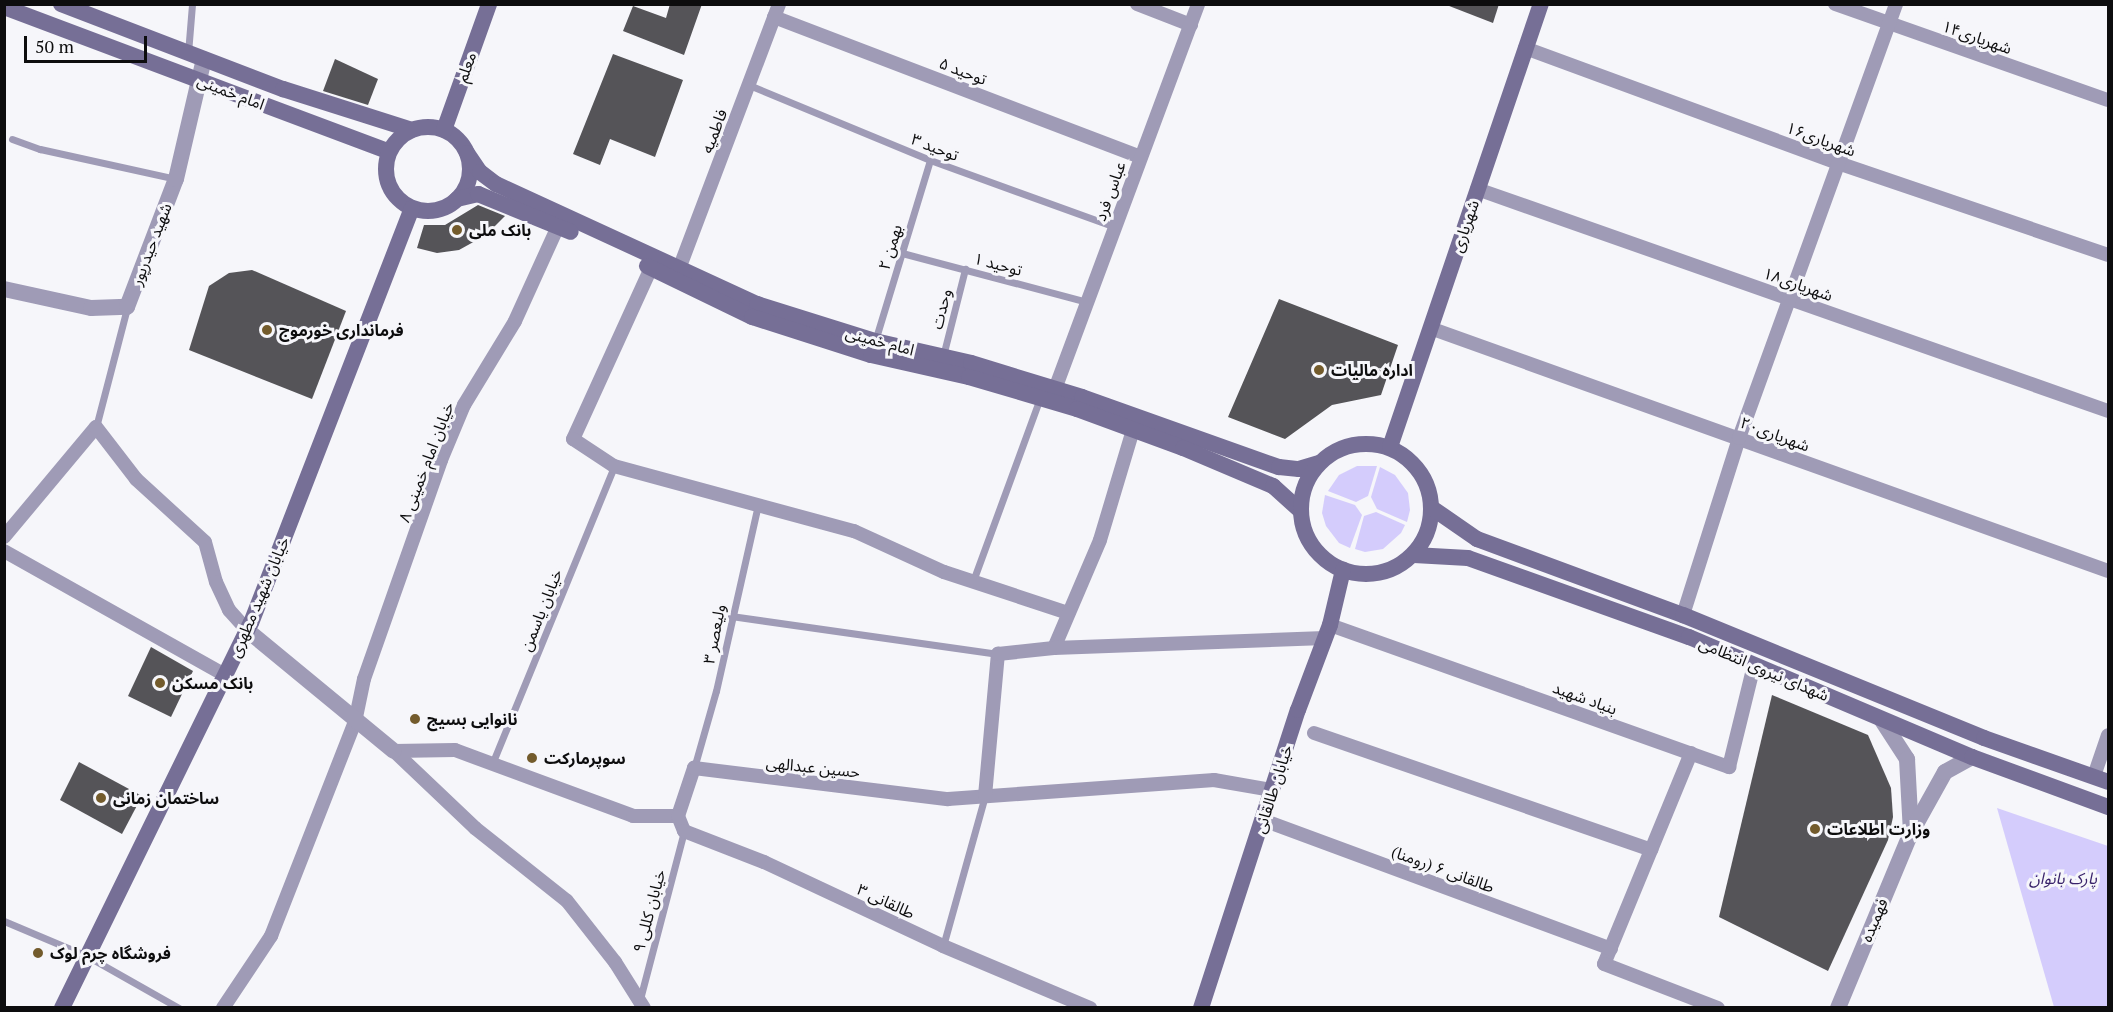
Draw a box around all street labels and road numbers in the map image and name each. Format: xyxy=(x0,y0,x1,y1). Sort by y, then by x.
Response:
street label: شهریاری۱۴ xyxy=(1940,16,2014,58)
street label: معلم xyxy=(452,49,480,85)
street label: توحید ۵ xyxy=(937,53,989,89)
street label: امام خمینی xyxy=(195,70,267,114)
street label: فاطمیه xyxy=(697,106,731,156)
street label: شهریاری۱۶ xyxy=(1784,118,1858,160)
street label: توحید ۳ xyxy=(909,129,961,165)
street label: عباس فرد xyxy=(1090,159,1130,223)
street label: شهریاری xyxy=(1447,197,1483,255)
street label: شهید حیدرپور xyxy=(127,200,175,288)
street label: بهمن ۲ xyxy=(874,222,906,272)
street label: توحید ۱ xyxy=(972,248,1024,280)
street label: شهریاری۱۸ xyxy=(1761,263,1835,305)
street label: وحدت xyxy=(927,287,955,331)
street label: امام خمینی xyxy=(844,323,916,359)
street label: خیابان امام خمینی ۸ xyxy=(394,399,458,525)
street label: شهریاری۲۰ xyxy=(1738,413,1812,455)
street label: خیابان شهید مطهری xyxy=(225,534,293,660)
street label: خیابان یاسمن xyxy=(516,566,566,654)
street label: ولیعصر ۳ xyxy=(699,603,729,665)
street label: شهدای نیروی انتظامی xyxy=(1696,633,1832,705)
street label: بنیاد شهید xyxy=(1550,678,1620,718)
street label: خیابان طالقانی xyxy=(1250,742,1296,836)
street label: حسین عبدالهی xyxy=(765,753,861,781)
street label: طالقانی ۶ (رومنا) xyxy=(1389,842,1497,896)
street label: خیابان کللی ۹ xyxy=(629,868,669,954)
street label: طالقانی ۳ xyxy=(854,879,918,923)
street label: فهمیده xyxy=(1856,895,1892,945)

